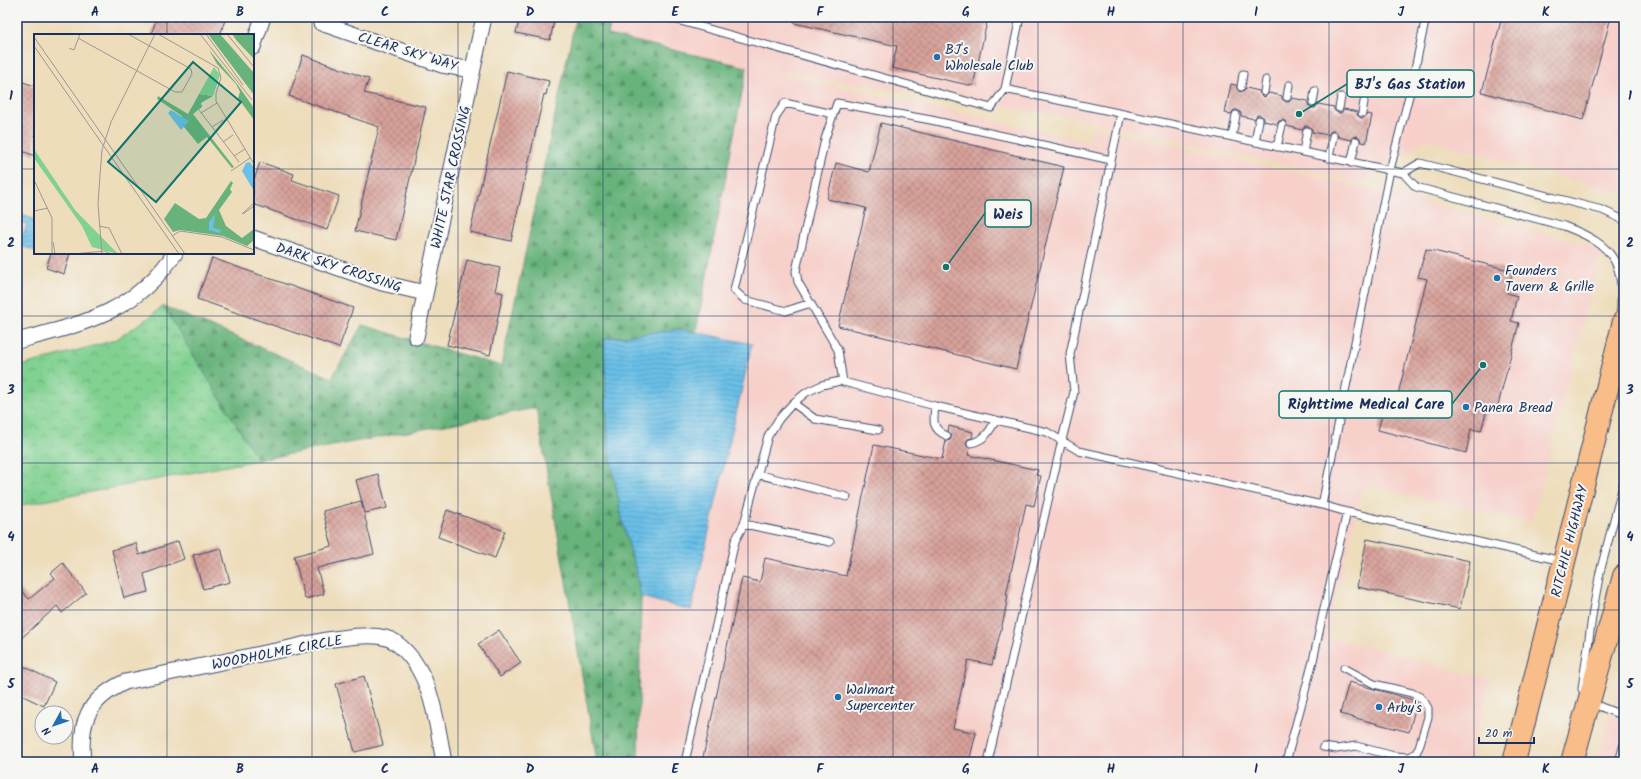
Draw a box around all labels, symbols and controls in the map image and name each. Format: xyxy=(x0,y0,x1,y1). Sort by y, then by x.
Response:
text: A xyxy=(91,2,99,23)
text: B xyxy=(236,2,244,23)
text: C xyxy=(381,2,389,23)
text: D xyxy=(526,2,535,23)
text: E xyxy=(671,2,679,23)
text: F xyxy=(816,2,824,23)
text: G xyxy=(962,2,970,23)
text: H xyxy=(1107,2,1116,23)
text: I xyxy=(1254,2,1258,23)
text: J xyxy=(1398,2,1405,23)
text: K xyxy=(1542,2,1550,23)
street label: CLEAR SKY WAY xyxy=(355,26,461,78)
inset map xyxy=(34,34,254,254)
place label: BJ's Wholesale Club xyxy=(945,39,1034,77)
marker: BJ's Wholesale Club xyxy=(932,52,942,62)
callout: BJ's Gas Station xyxy=(1347,70,1474,97)
text: BJ's Gas Station xyxy=(1355,73,1465,97)
text: 1 xyxy=(9,86,13,107)
text: 1 xyxy=(1628,86,1632,107)
street label: WHITE STAR CROSSING xyxy=(425,104,477,251)
callout: Weis xyxy=(985,200,1031,227)
text: Weis xyxy=(993,203,1023,227)
text: 2 xyxy=(7,233,15,254)
text: 2 xyxy=(1626,233,1634,254)
street label: DARK SKY CROSSING xyxy=(273,237,405,299)
place label: Founders Tavern & Grille xyxy=(1505,260,1595,298)
marker: Founders Tavern & Grille xyxy=(1492,273,1502,283)
text: 3 xyxy=(6,380,15,401)
text: 3 xyxy=(1625,380,1634,401)
callout: Righttime Medical Care xyxy=(1279,391,1452,418)
text: Righttime Medical Care xyxy=(1288,393,1445,417)
place label: Panera Bread xyxy=(1474,397,1553,419)
marker: Panera Bread xyxy=(1461,402,1471,412)
street label: RITCHIE HIGHWAY xyxy=(1545,482,1595,600)
text: 4 xyxy=(7,527,15,548)
text: 4 xyxy=(1626,527,1634,548)
street label: WOODHOLME CIRCLE xyxy=(210,629,345,676)
text: 5 xyxy=(7,674,16,695)
text: 5 xyxy=(1626,674,1635,695)
place label: Walmart Supercenter xyxy=(846,679,916,717)
marker: Walmart Supercenter xyxy=(833,692,843,702)
place label: Arby's xyxy=(1387,697,1422,719)
marker: Arby's xyxy=(1374,702,1384,712)
north arrow xyxy=(34,705,74,745)
scale bar xyxy=(1479,719,1534,745)
text: N xyxy=(38,722,56,739)
text: 20 m xyxy=(1485,724,1513,743)
text: A xyxy=(91,759,99,779)
text: B xyxy=(236,759,244,779)
text: C xyxy=(381,759,389,779)
text: D xyxy=(526,759,535,779)
text: E xyxy=(671,759,679,779)
text: F xyxy=(816,759,824,779)
text: G xyxy=(962,759,970,779)
text: H xyxy=(1107,759,1116,779)
text: I xyxy=(1254,759,1258,779)
text: J xyxy=(1398,759,1405,779)
text: K xyxy=(1542,759,1550,779)

